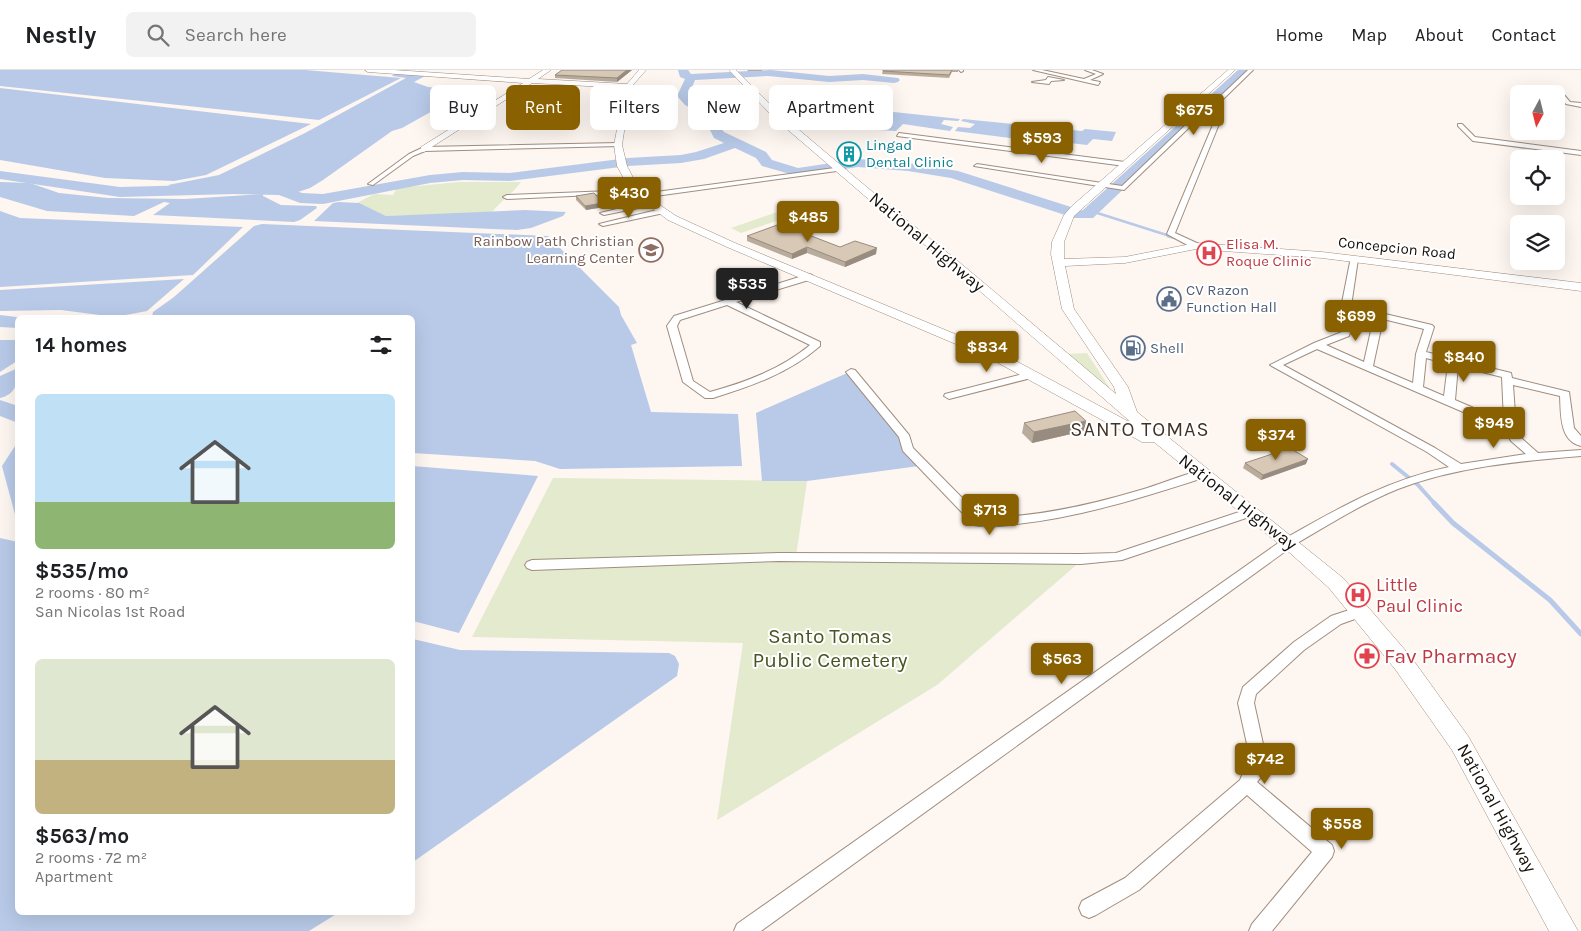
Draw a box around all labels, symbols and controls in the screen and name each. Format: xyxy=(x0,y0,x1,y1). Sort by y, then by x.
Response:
search box xyxy=(126,12,476,57)
text: Nestly xyxy=(25,21,96,49)
icon: search xyxy=(144,21,172,49)
text: Search here xyxy=(184,24,287,46)
text: Home xyxy=(1275,24,1323,46)
text: Map xyxy=(1351,24,1387,46)
text: About xyxy=(1415,24,1464,46)
text: Contact xyxy=(1492,24,1556,46)
chip: Buy xyxy=(430,85,496,130)
chip: Rent xyxy=(506,85,580,130)
chip: Filters xyxy=(590,85,678,130)
chip: New xyxy=(688,85,759,130)
chip: Apartment xyxy=(769,85,893,130)
north arrow xyxy=(1510,85,1565,140)
map controls xyxy=(1510,85,1565,270)
pin: $675 xyxy=(1164,93,1224,136)
text: $675 xyxy=(1175,100,1213,119)
pin: $593 xyxy=(1012,122,1072,164)
text: $593 xyxy=(1022,128,1062,147)
place label: Lingad Dental Clinic xyxy=(866,136,953,171)
building icon: Lingad Dental Clinic xyxy=(836,141,862,167)
button: locate xyxy=(1510,150,1565,205)
pin: $430 xyxy=(599,176,659,219)
text: $430 xyxy=(609,183,649,202)
street label: National Highway xyxy=(865,187,990,297)
pin: $485 xyxy=(778,200,838,243)
text: $485 xyxy=(788,207,828,226)
button: layers xyxy=(1510,215,1565,270)
place label: Rainbow Path Christian Learning Center xyxy=(473,232,635,267)
street label: Concepcion Road xyxy=(1337,233,1457,263)
place label: Elisa M. Roque Clinic xyxy=(1226,235,1312,270)
school or university icon: Rainbow Path Christian Learning Center xyxy=(638,237,664,263)
hospital icon: Elisa M. Roque Clinic xyxy=(1196,240,1222,266)
pin: $535 xyxy=(717,268,777,310)
text: $535 xyxy=(727,274,767,293)
place label: CV Razon Function Hall xyxy=(1186,281,1277,316)
public building icon: CV Razon Function Hall xyxy=(1156,286,1182,312)
pin: $699 xyxy=(1326,300,1386,342)
text: $699 xyxy=(1336,306,1376,325)
pin: $834 xyxy=(957,330,1017,373)
icon: filters xyxy=(367,331,395,359)
text: 14 homes xyxy=(35,333,127,357)
fuel station icon: Shell xyxy=(1120,335,1146,361)
text: $834 xyxy=(967,337,1007,356)
place label: Shell xyxy=(1150,339,1184,357)
pin: $840 xyxy=(1434,340,1494,383)
text: $840 xyxy=(1443,347,1485,366)
pin: $949 xyxy=(1464,406,1524,449)
text: $949 xyxy=(1474,413,1514,432)
district label: SANTO TOMAS xyxy=(1070,418,1210,441)
pin: $374 xyxy=(1246,418,1306,461)
text: $374 xyxy=(1257,425,1295,444)
icon: home xyxy=(170,427,260,517)
street label: National Highway xyxy=(1174,449,1302,555)
pin: $713 xyxy=(960,494,1020,536)
text: $713 xyxy=(973,500,1007,519)
text: $535/mo xyxy=(35,559,129,583)
place label: Little Paul Clinic xyxy=(1376,574,1463,617)
hospital icon: Little Paul Clinic xyxy=(1345,582,1371,608)
text: 2 rooms · 80 m² xyxy=(35,583,150,602)
text: San Nicolas 1st Road xyxy=(35,602,186,621)
park label: Santo Tomas Public Cemetery xyxy=(753,624,908,672)
pin: $563 xyxy=(1032,642,1092,685)
pharmacy icon: Fav Pharmacy xyxy=(1354,643,1380,669)
place label: Fav Pharmacy xyxy=(1384,644,1517,668)
text: $563 xyxy=(1042,649,1082,668)
icon: home xyxy=(170,692,260,782)
street label: National Highway xyxy=(1452,740,1542,877)
pin: $742 xyxy=(1235,742,1295,785)
text: $742 xyxy=(1246,749,1284,768)
pin: $558 xyxy=(1312,808,1372,850)
text: $558 xyxy=(1322,814,1362,833)
text: $563/mo xyxy=(35,824,129,848)
text: 2 rooms · 72 m² xyxy=(35,848,147,867)
text: Apartment xyxy=(35,867,113,886)

